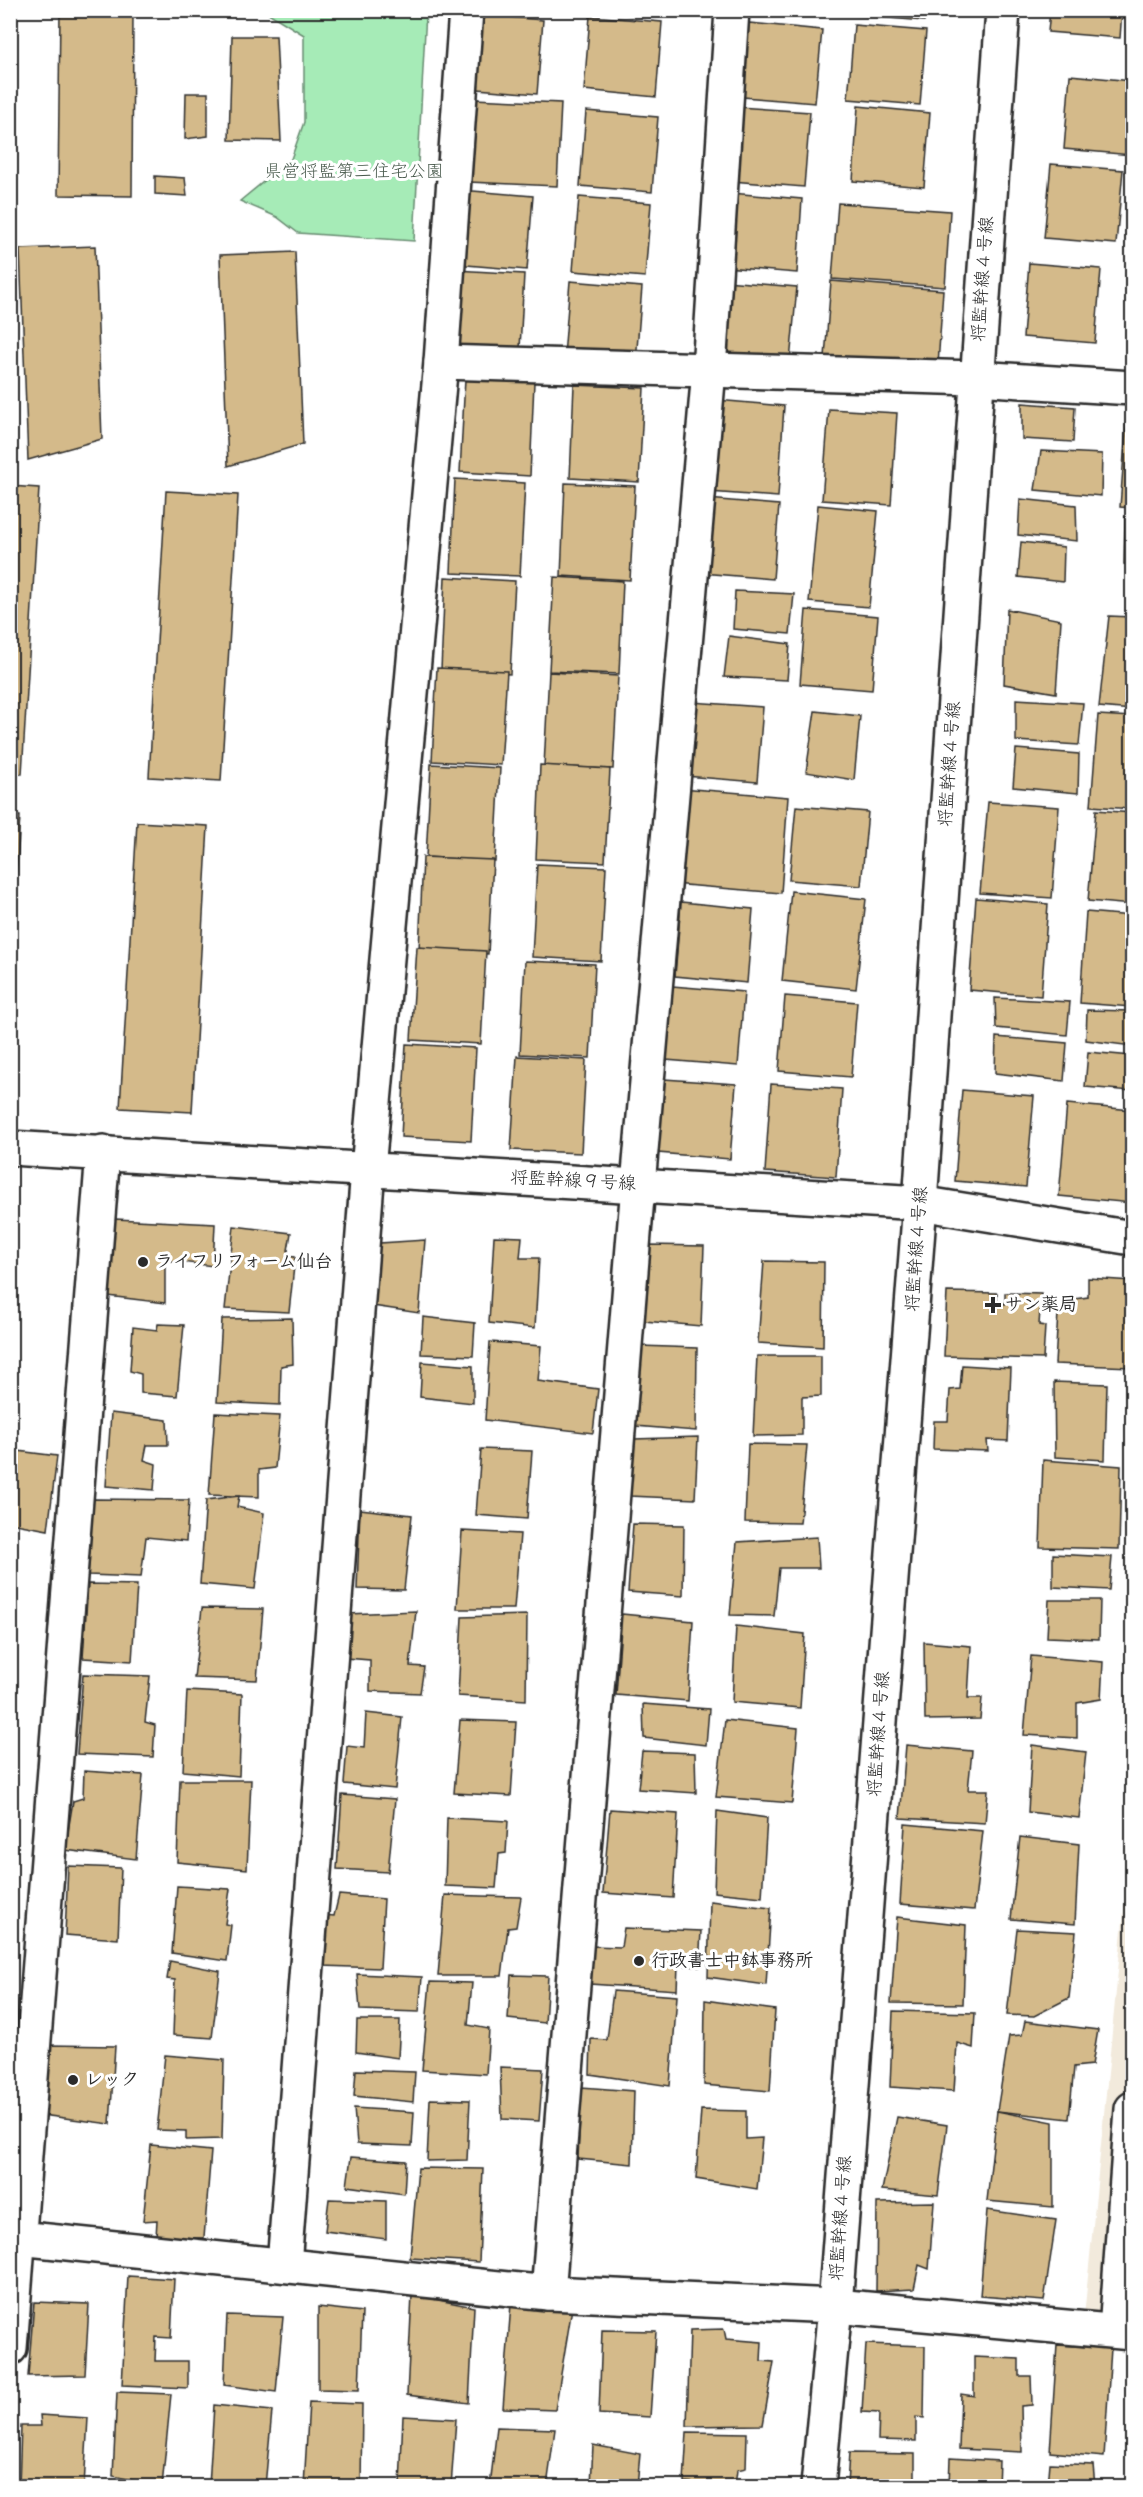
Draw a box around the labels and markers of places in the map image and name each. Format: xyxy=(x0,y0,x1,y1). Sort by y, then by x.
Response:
place label: ライフリフォーム仙台 xyxy=(155,1250,332,1274)
marker: ライフリフォーム仙台 xyxy=(136,1255,150,1269)
place label: サン薬局 xyxy=(1005,1293,1077,1317)
marker: サン薬局 xyxy=(986,1298,1000,1312)
place label: 行政書士中鉢事務所 xyxy=(651,1949,813,1973)
marker: 行政書士中鉢事務所 xyxy=(632,1954,646,1968)
place label: レック xyxy=(85,2068,139,2092)
marker: レック xyxy=(66,2073,80,2087)

